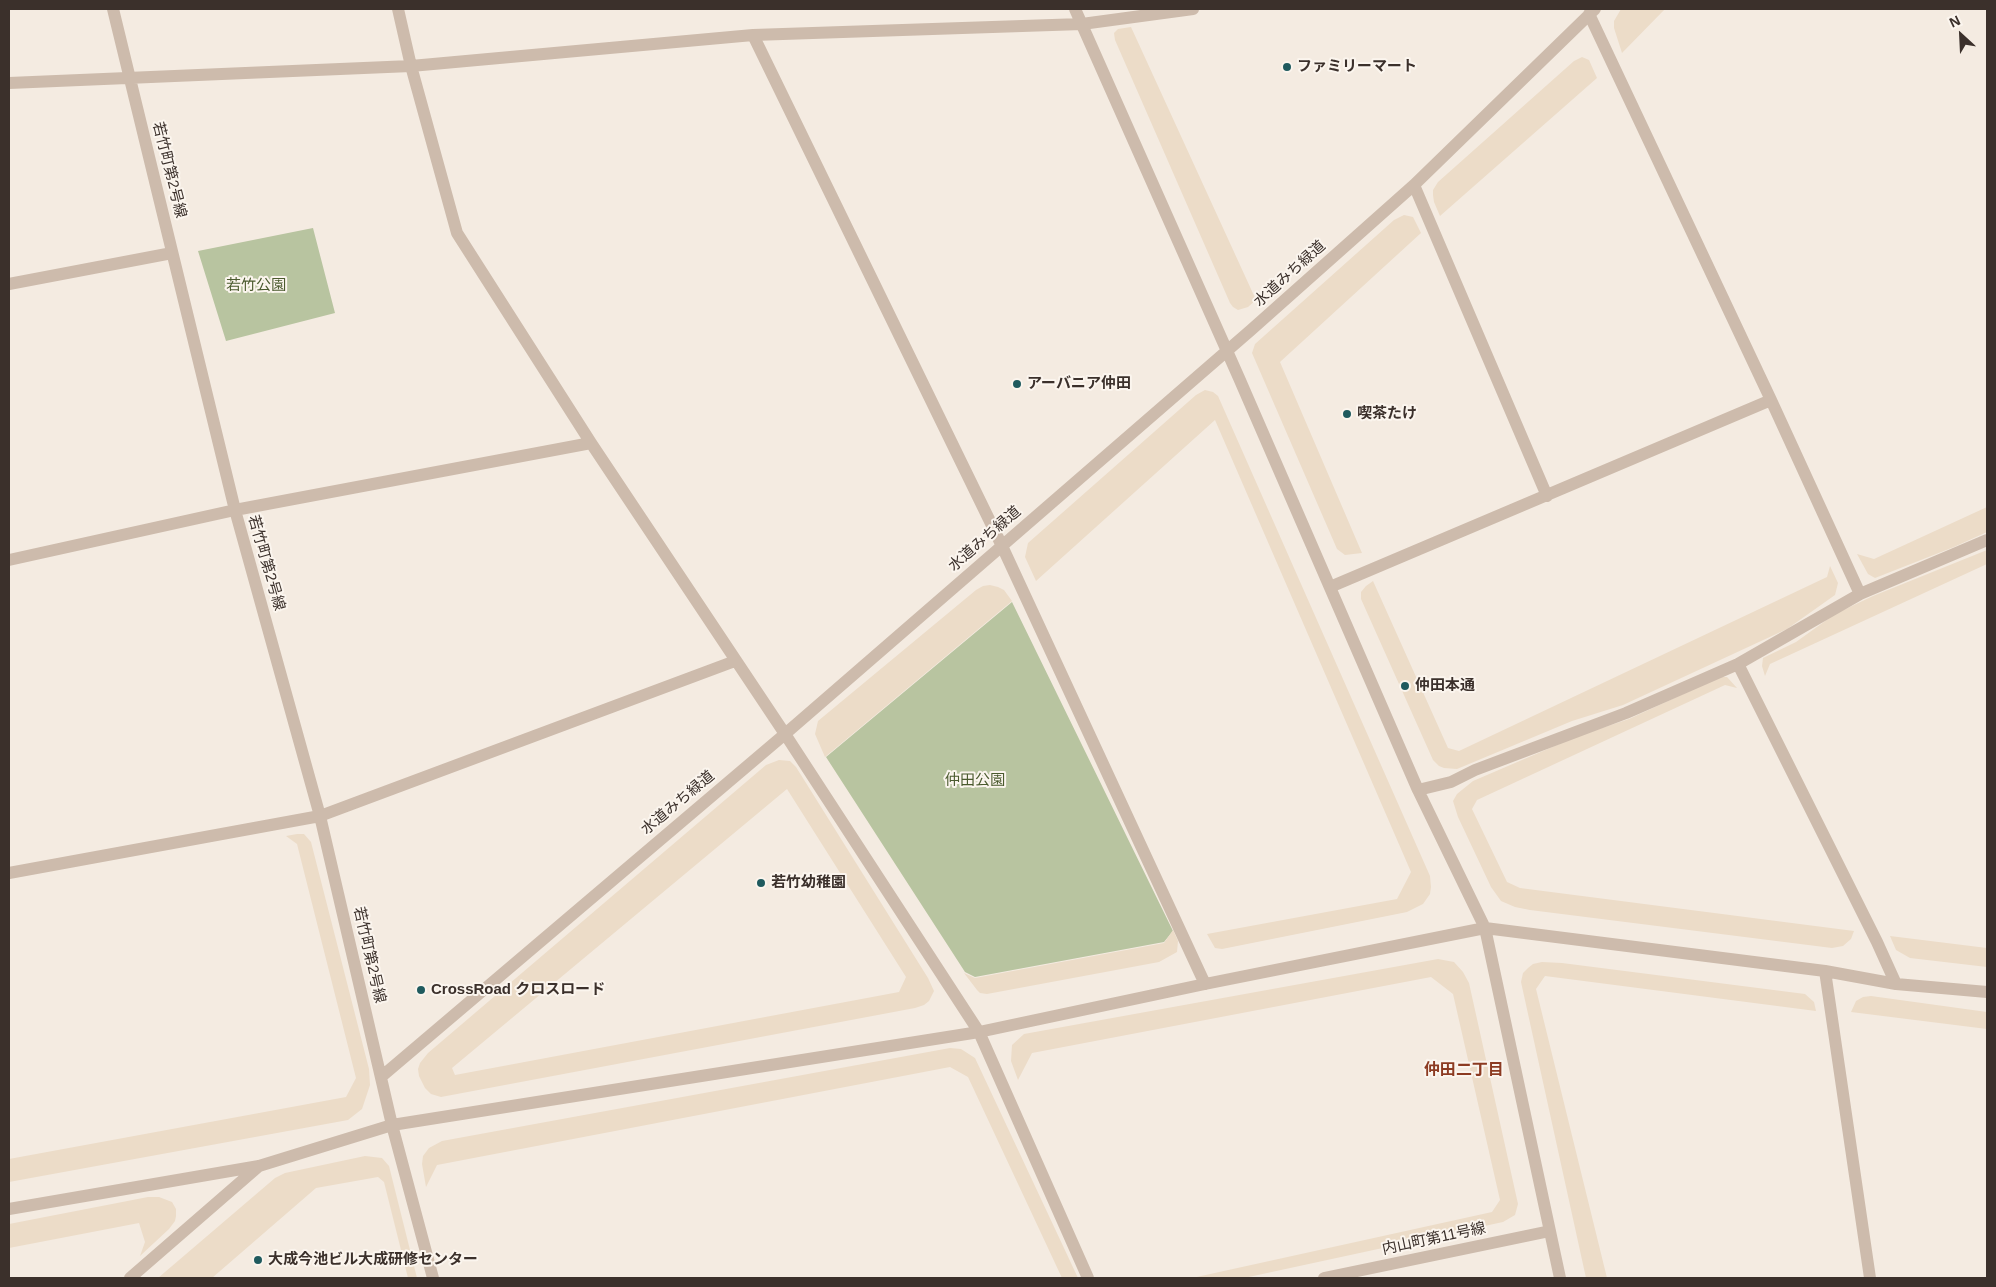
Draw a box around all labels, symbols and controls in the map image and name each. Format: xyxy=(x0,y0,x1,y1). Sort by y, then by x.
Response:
north arrow xyxy=(1936,10,1986,60)
text: N xyxy=(1947,12,1963,31)
place label: ファミリーマート xyxy=(1297,58,1417,76)
marker: ファミリーマート xyxy=(1281,61,1293,73)
street label: 若竹町第2号線 xyxy=(148,120,190,220)
street label: 水道みち緑道 xyxy=(1251,237,1329,311)
park label: 若竹公園 xyxy=(226,277,286,295)
place label: アーバニア仲田 xyxy=(1027,375,1131,393)
marker: アーバニア仲田 xyxy=(1011,378,1023,390)
place label: 喫茶たけ xyxy=(1357,405,1417,423)
marker: 喫茶たけ xyxy=(1341,408,1353,420)
street label: 水道みち緑道 xyxy=(945,503,1025,575)
street label: 若竹町第2号線 xyxy=(244,513,288,613)
place label: 仲田本通 xyxy=(1415,677,1475,695)
marker: 仲田本通 xyxy=(1399,680,1411,692)
street label: 水道みち緑道 xyxy=(638,767,718,839)
park label: 仲田公園 xyxy=(945,772,1005,790)
place label: 若竹幼稚園 xyxy=(771,874,846,892)
marker: 若竹幼稚園 xyxy=(755,877,767,889)
street label: 若竹町第2号線 xyxy=(349,905,389,1005)
place label: CrossRoad クロスロード xyxy=(431,981,605,999)
marker: CrossRoad クロスロード xyxy=(415,984,427,996)
district label: 仲田二丁目 xyxy=(1424,1061,1504,1081)
street label: 内山町第11号線 xyxy=(1380,1219,1488,1259)
place label: 大成今池ビル大成研修センター xyxy=(268,1251,478,1269)
marker: 大成今池ビル大成研修センター xyxy=(252,1254,264,1266)

